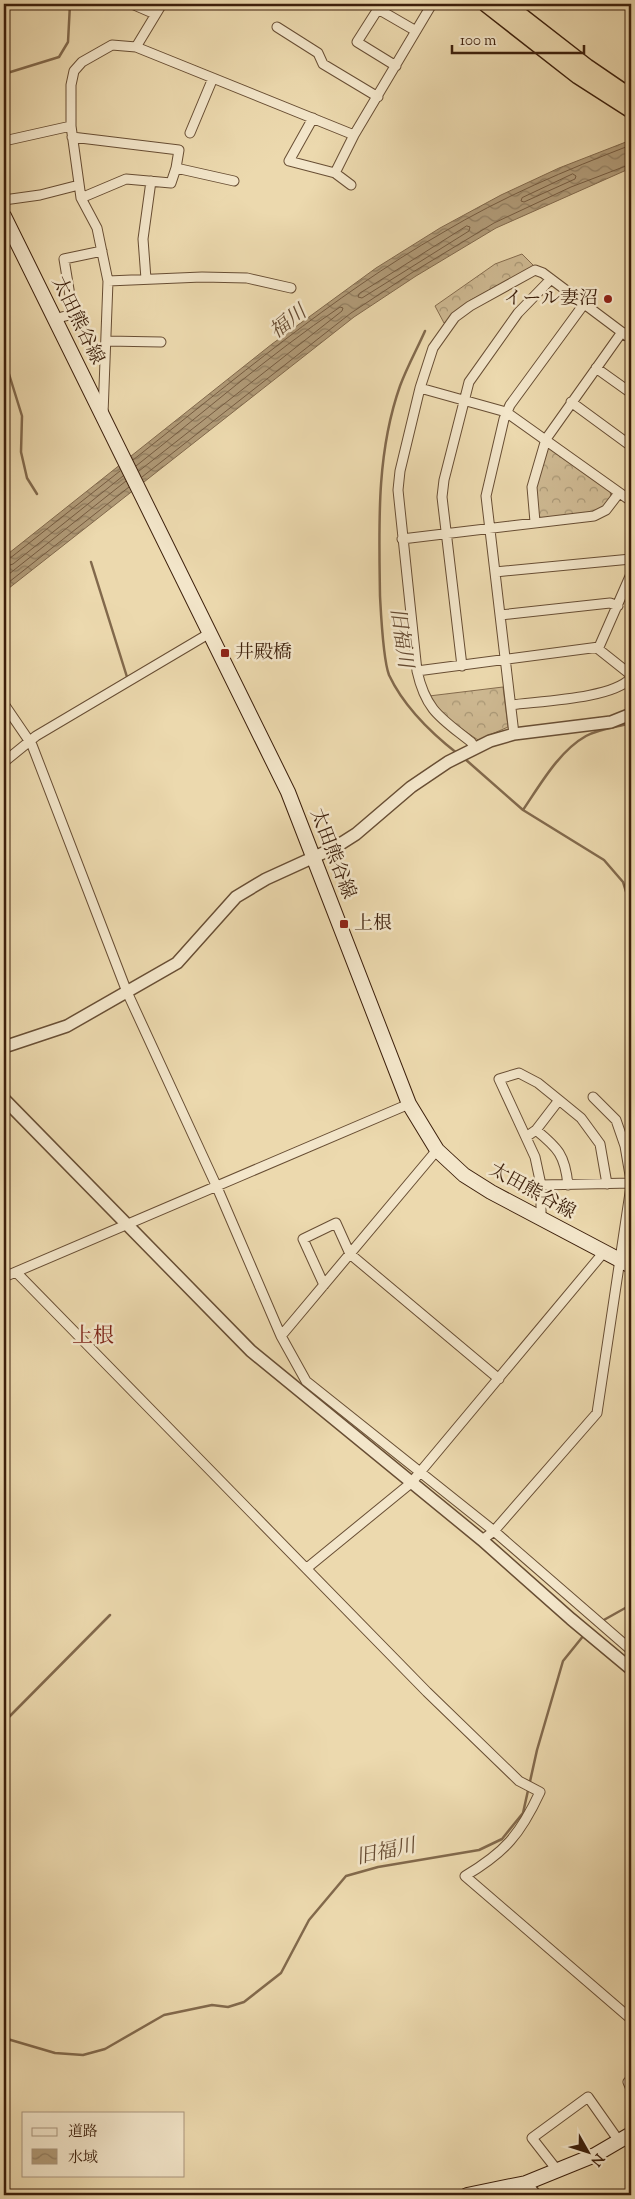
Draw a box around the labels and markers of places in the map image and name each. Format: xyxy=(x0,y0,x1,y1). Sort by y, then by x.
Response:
place label: イール妻沼 xyxy=(503,286,598,313)
marker: イール妻沼 xyxy=(602,293,614,305)
place label: 井殿橋 xyxy=(235,640,292,667)
marker: 井殿橋 xyxy=(219,647,231,659)
place label: 上根 xyxy=(354,911,392,938)
marker: 上根 xyxy=(338,918,350,930)

